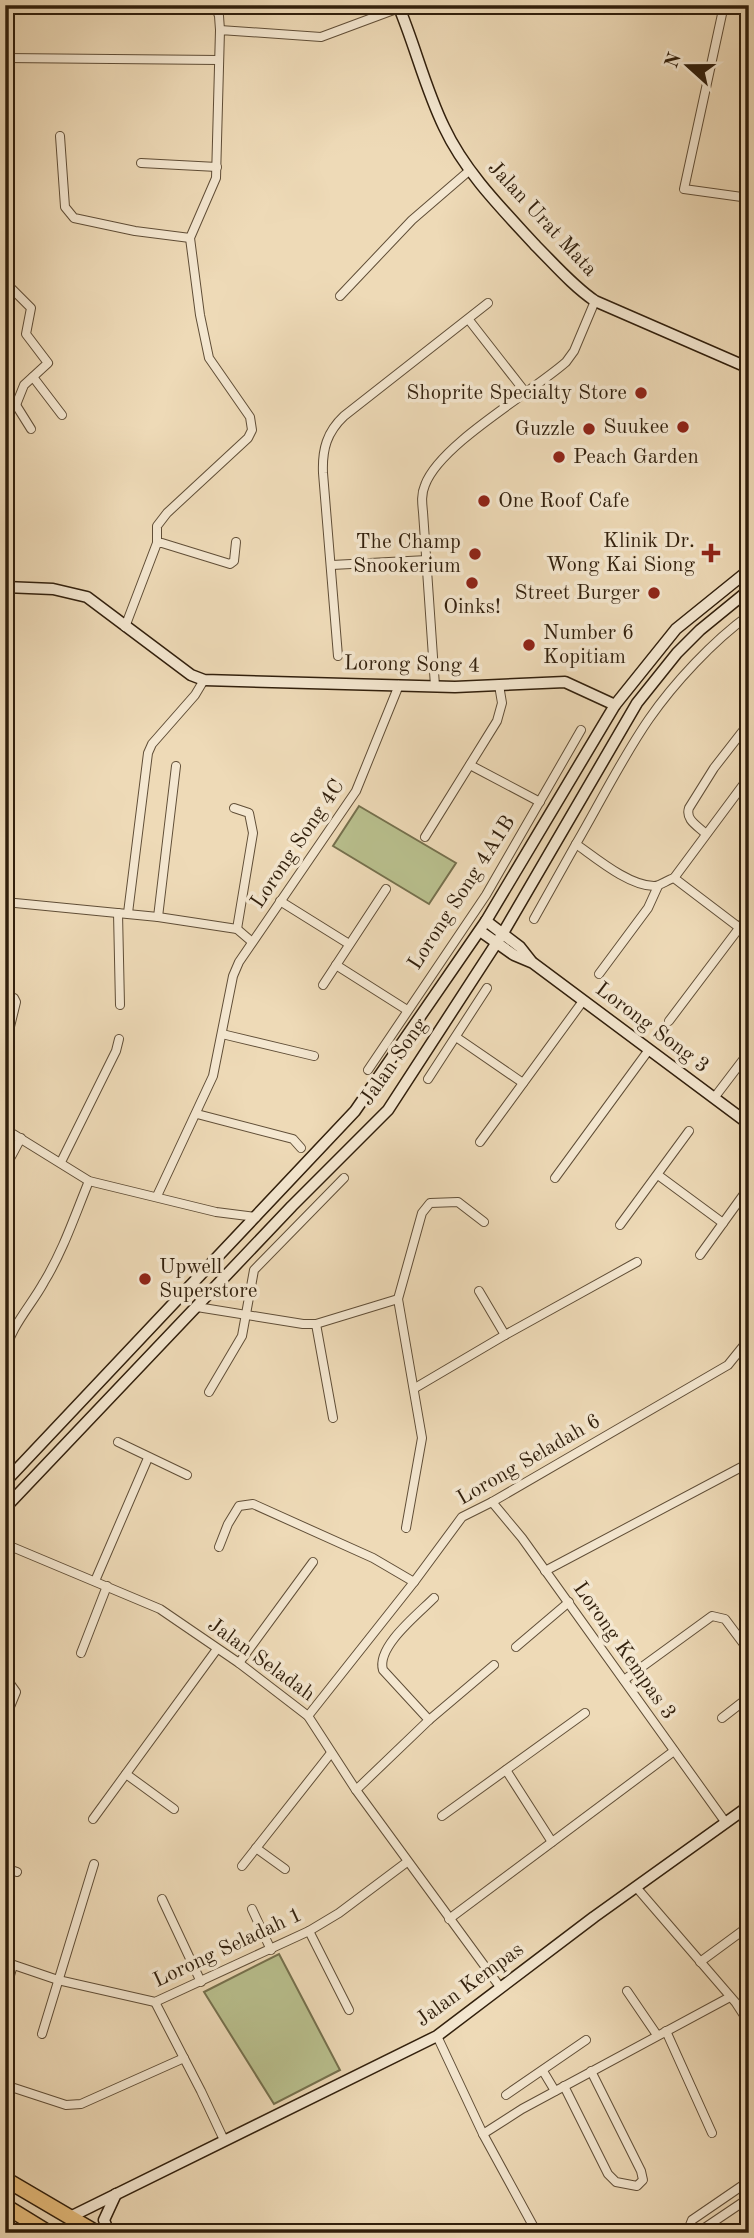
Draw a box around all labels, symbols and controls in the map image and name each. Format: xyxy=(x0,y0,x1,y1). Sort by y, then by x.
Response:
north arrow xyxy=(652,32,722,102)
text: N xyxy=(663,50,686,71)
street label: Jalan Urat Mata xyxy=(483,157,601,281)
place label: Shoprite Specialty Store xyxy=(406,383,627,404)
marker: Shoprite Specialty Store xyxy=(633,385,649,401)
place label: Suukee xyxy=(603,417,669,438)
place label: Guzzle xyxy=(515,419,575,440)
marker: Suukee xyxy=(675,419,691,435)
marker: Guzzle xyxy=(581,421,597,437)
place label: Peach Garden xyxy=(573,447,699,468)
marker: Peach Garden xyxy=(551,449,567,465)
place label: One Roof Cafe xyxy=(498,491,629,512)
marker: One Roof Cafe xyxy=(476,493,492,509)
place label: Klinik Dr. Wong Kai Siong xyxy=(546,531,696,576)
place label: The Champ Snookerium xyxy=(353,532,461,577)
marker: Klinik Dr. Wong Kai Siong xyxy=(701,543,721,563)
marker: The Champ Snookerium xyxy=(467,546,483,562)
marker: Oinks! xyxy=(464,575,480,591)
place label: Street Burger xyxy=(515,583,640,604)
marker: Street Burger xyxy=(646,585,662,601)
place label: Oinks! xyxy=(443,597,501,618)
place label: Number 6 Kopitiam xyxy=(543,623,634,668)
marker: Number 6 Kopitiam xyxy=(521,637,537,653)
street label: Lorong Song 4 xyxy=(344,653,480,677)
street label: Lorong Song 4C xyxy=(247,776,349,912)
street label: Lorong Song 4A1B xyxy=(404,812,520,974)
street label: Lorong Song 3 xyxy=(591,979,713,1077)
street label: Jalan Song xyxy=(356,1014,432,1109)
place label: Upwell Superstore xyxy=(159,1257,258,1302)
marker: Upwell Superstore xyxy=(137,1271,153,1287)
street label: Lorong Seladah 6 xyxy=(454,1411,604,1509)
street label: Lorong Kempas 3 xyxy=(569,1578,679,1724)
street label: Jalan Seladah xyxy=(204,1614,318,1706)
street label: Lorong Seladah 1 xyxy=(150,1904,306,1992)
street label: Jalan Kempas xyxy=(412,1939,528,2031)

